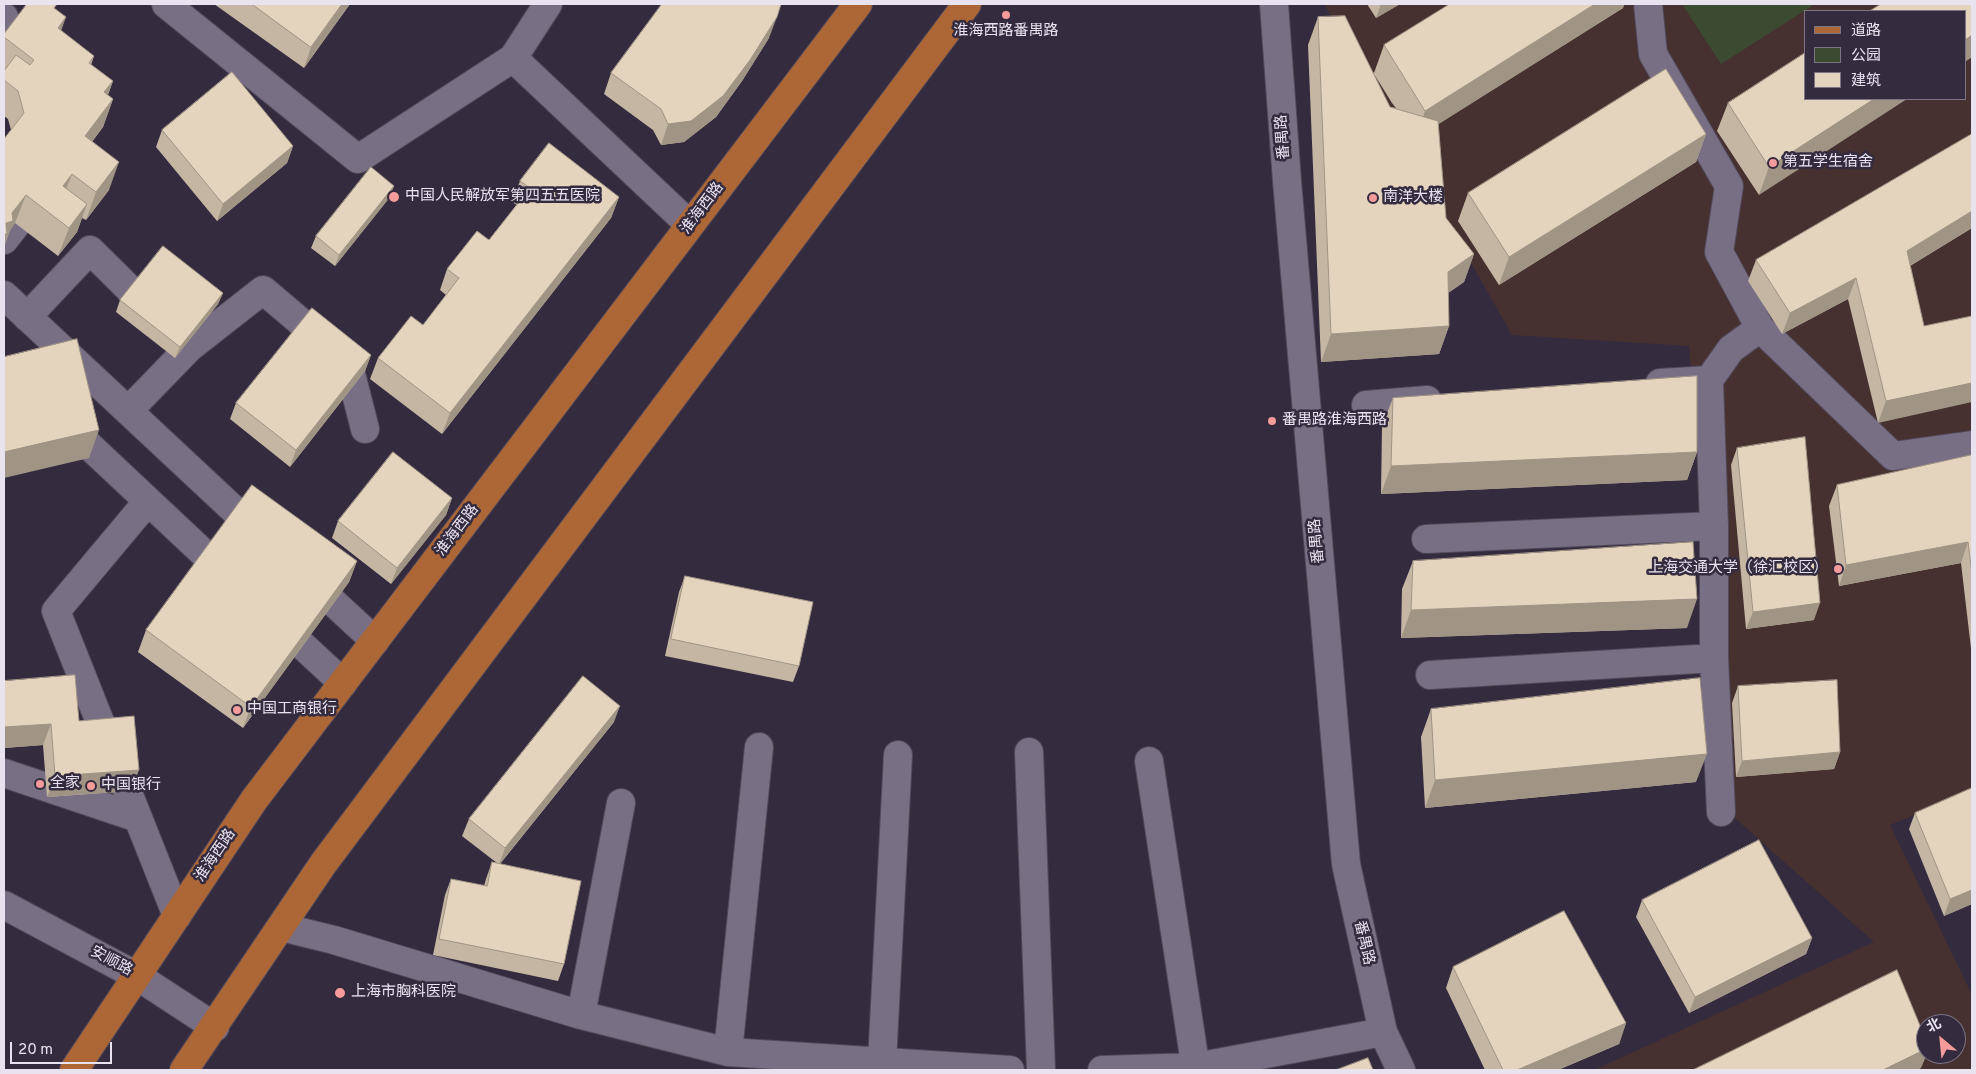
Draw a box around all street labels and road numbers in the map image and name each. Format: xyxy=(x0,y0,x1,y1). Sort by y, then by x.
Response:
street label: 番禺路 xyxy=(1273,114,1295,160)
street label: 淮海西路 xyxy=(678,180,728,238)
street label: 淮海西路 xyxy=(433,502,483,560)
street label: 番禺路 xyxy=(1307,518,1329,564)
street label: 淮海西路 xyxy=(192,826,240,886)
street label: 番禺路 xyxy=(1349,919,1377,967)
street label: 安顺路 xyxy=(87,943,135,981)

